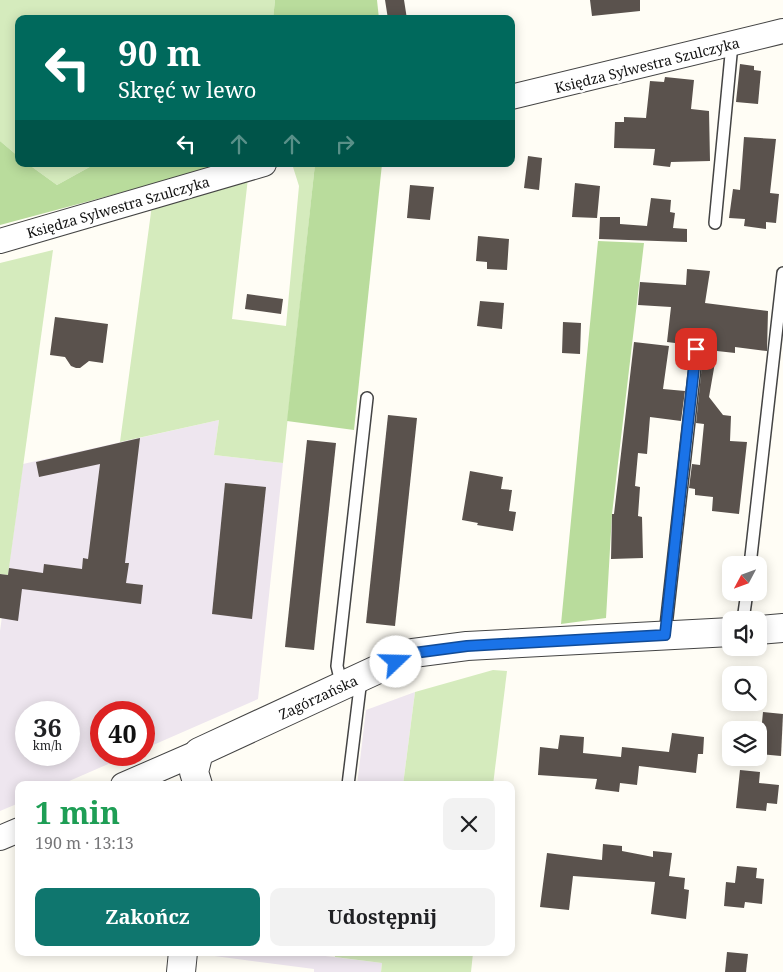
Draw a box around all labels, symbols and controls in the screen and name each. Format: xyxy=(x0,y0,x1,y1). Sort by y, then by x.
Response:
text: 90 m xyxy=(118,29,201,76)
street label: Księdza Sylwestra Szulczyka xyxy=(553,33,741,97)
icon: left xyxy=(35,35,100,100)
text: Skręć w lewo xyxy=(118,74,256,104)
icon: left xyxy=(172,130,200,158)
icon: ahead xyxy=(225,130,253,158)
icon: ahead xyxy=(278,130,306,158)
icon: right xyxy=(331,130,359,158)
street label: Księdza Sylwestra Szulczyka xyxy=(24,172,212,242)
pin xyxy=(675,328,717,370)
icon: arrive xyxy=(682,335,710,363)
north arrow xyxy=(722,556,768,601)
map controls xyxy=(722,556,767,766)
button: sound xyxy=(722,611,767,656)
position arrow xyxy=(369,635,421,687)
button: search xyxy=(722,666,767,711)
street label: Zagórzańska xyxy=(276,670,361,724)
speed limit sign: 40 xyxy=(90,701,155,766)
text: 36 xyxy=(33,710,62,744)
button: layers xyxy=(722,721,767,766)
text: km/h xyxy=(33,737,62,754)
text: 1 min xyxy=(35,792,120,833)
button: close xyxy=(443,798,495,850)
text: 190 m · 13:13 xyxy=(35,832,134,854)
button: Zakończ xyxy=(35,888,260,946)
button: Udostępnij xyxy=(270,888,495,946)

